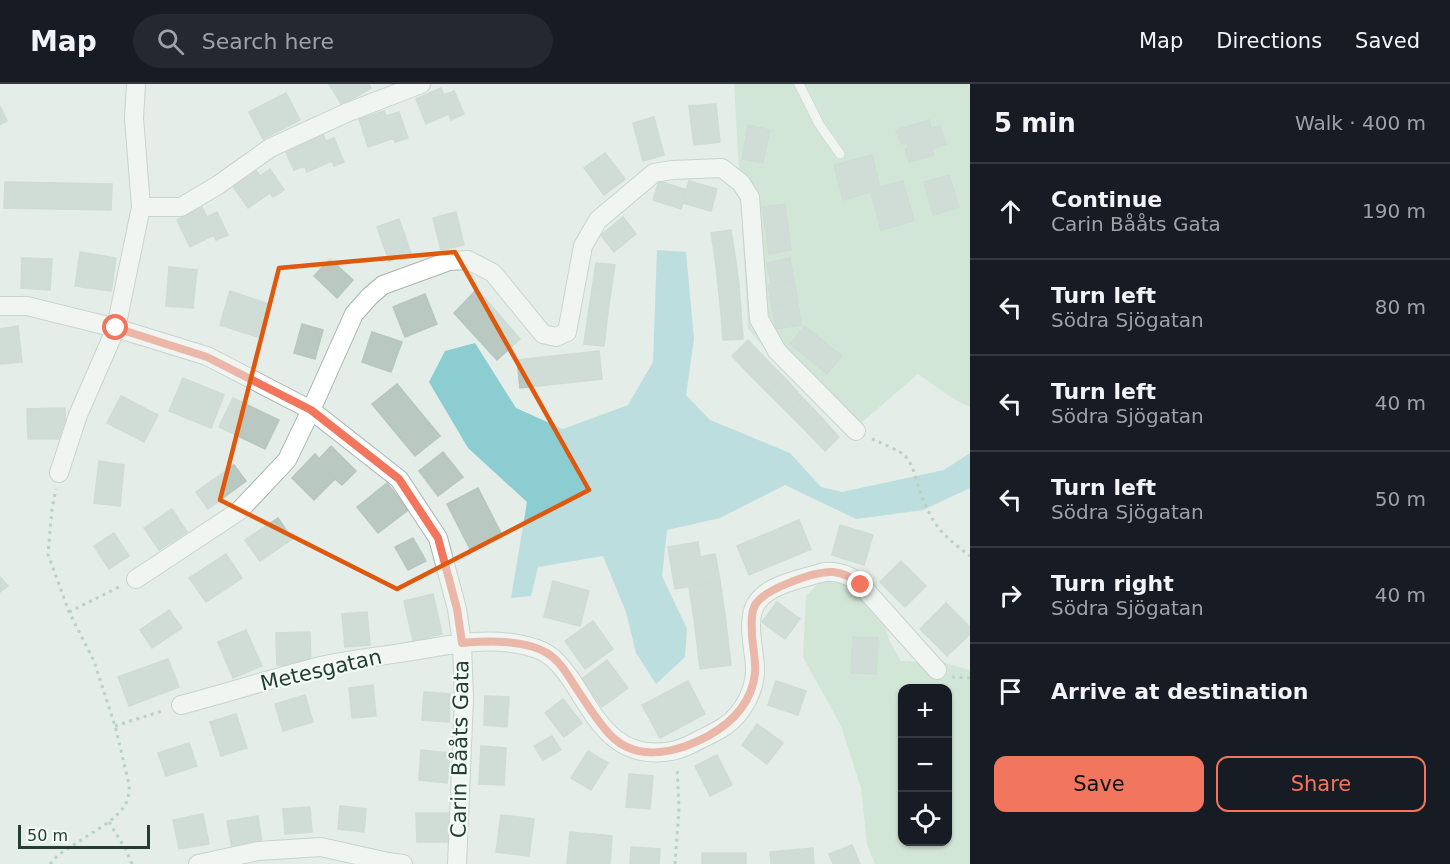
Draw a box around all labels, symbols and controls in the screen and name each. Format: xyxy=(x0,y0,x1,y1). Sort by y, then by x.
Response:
search box xyxy=(133,14,553,68)
text: Map xyxy=(30,25,97,58)
icon: search xyxy=(154,25,187,58)
text: Search here xyxy=(202,29,334,54)
text: Map xyxy=(1139,29,1183,53)
text: Directions xyxy=(1216,29,1322,53)
text: Saved xyxy=(1355,29,1420,53)
text: 5 min xyxy=(994,108,1076,138)
text: Walk · 400 m xyxy=(1295,111,1426,135)
text: Continue xyxy=(1051,187,1162,212)
icon: ahead xyxy=(994,195,1027,228)
text: 190 m xyxy=(1362,199,1426,223)
text: Carin Bååts Gata xyxy=(1051,212,1221,236)
text: Turn left xyxy=(1051,283,1156,308)
icon: left xyxy=(994,291,1027,324)
text: 80 m xyxy=(1375,295,1426,319)
text: Södra Sjögatan xyxy=(1051,308,1204,332)
route start xyxy=(102,314,128,340)
text: Turn left xyxy=(1051,379,1156,404)
icon: left xyxy=(994,387,1027,420)
text: 40 m xyxy=(1375,391,1426,415)
text: Södra Sjögatan xyxy=(1051,404,1204,428)
text: Turn left xyxy=(1051,475,1156,500)
icon: left xyxy=(994,483,1027,516)
text: 50 m xyxy=(1375,487,1426,511)
text: Södra Sjögatan xyxy=(1051,500,1204,524)
route end xyxy=(847,571,873,597)
text: Turn right xyxy=(1051,571,1174,596)
icon: right xyxy=(994,579,1027,612)
text: 40 m xyxy=(1375,583,1426,607)
text: Södra Sjögatan xyxy=(1051,596,1204,620)
street label: Metesgatan xyxy=(258,644,384,696)
street label: Carin Bååts Gata xyxy=(445,660,474,838)
icon: arrive xyxy=(994,675,1027,708)
text: Arrive at destination xyxy=(1051,679,1308,704)
map controls xyxy=(898,684,952,846)
button: + xyxy=(898,684,952,738)
button: − xyxy=(898,738,952,792)
button: Save xyxy=(994,756,1204,812)
button: Share xyxy=(1216,756,1426,812)
button: locate xyxy=(898,792,952,846)
scale bar xyxy=(18,822,150,850)
text: 50 m xyxy=(27,826,68,845)

